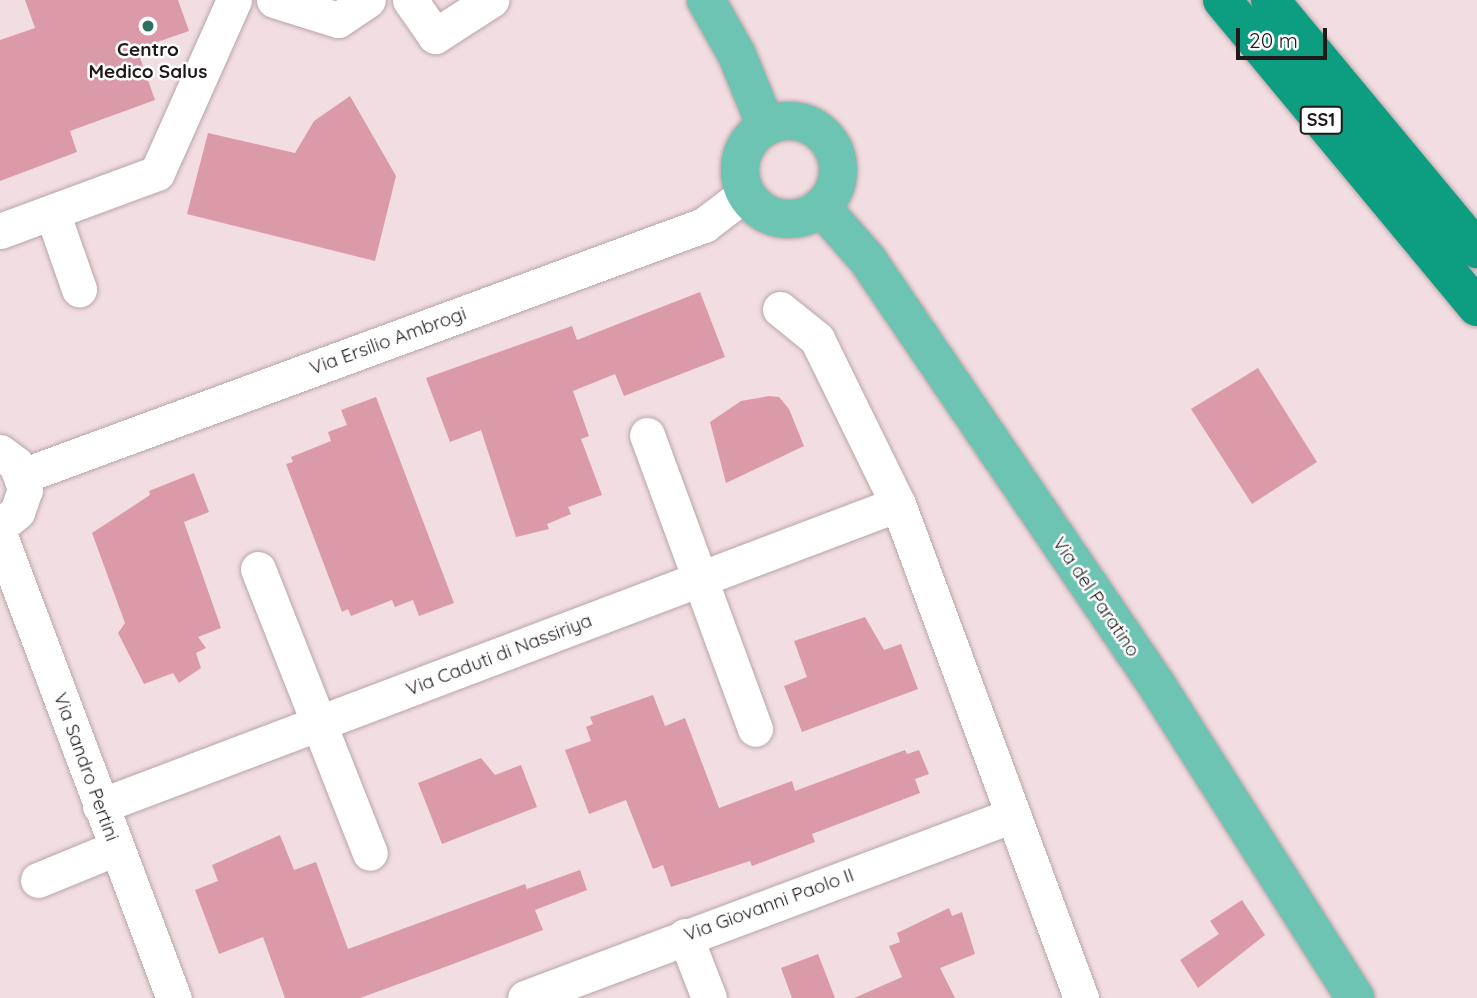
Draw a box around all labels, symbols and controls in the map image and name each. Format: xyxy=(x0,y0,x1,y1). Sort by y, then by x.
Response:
scale bar xyxy=(1239,14,1330,58)
marker: Centro Medico Salus xyxy=(138,16,158,36)
text: 20 m xyxy=(1249,27,1298,53)
place label: Centro Medico Salus xyxy=(89,39,207,83)
road number: SS1 xyxy=(1298,106,1344,134)
street label: Via Ersilio Ambrogi xyxy=(307,302,469,380)
street label: Via del Paratino xyxy=(1048,533,1144,661)
street label: Via Caduti di Nassiriya xyxy=(403,609,595,701)
street label: Via Sandro Pertini xyxy=(49,690,123,844)
street label: Via Giovanni Paolo II xyxy=(681,864,857,946)

